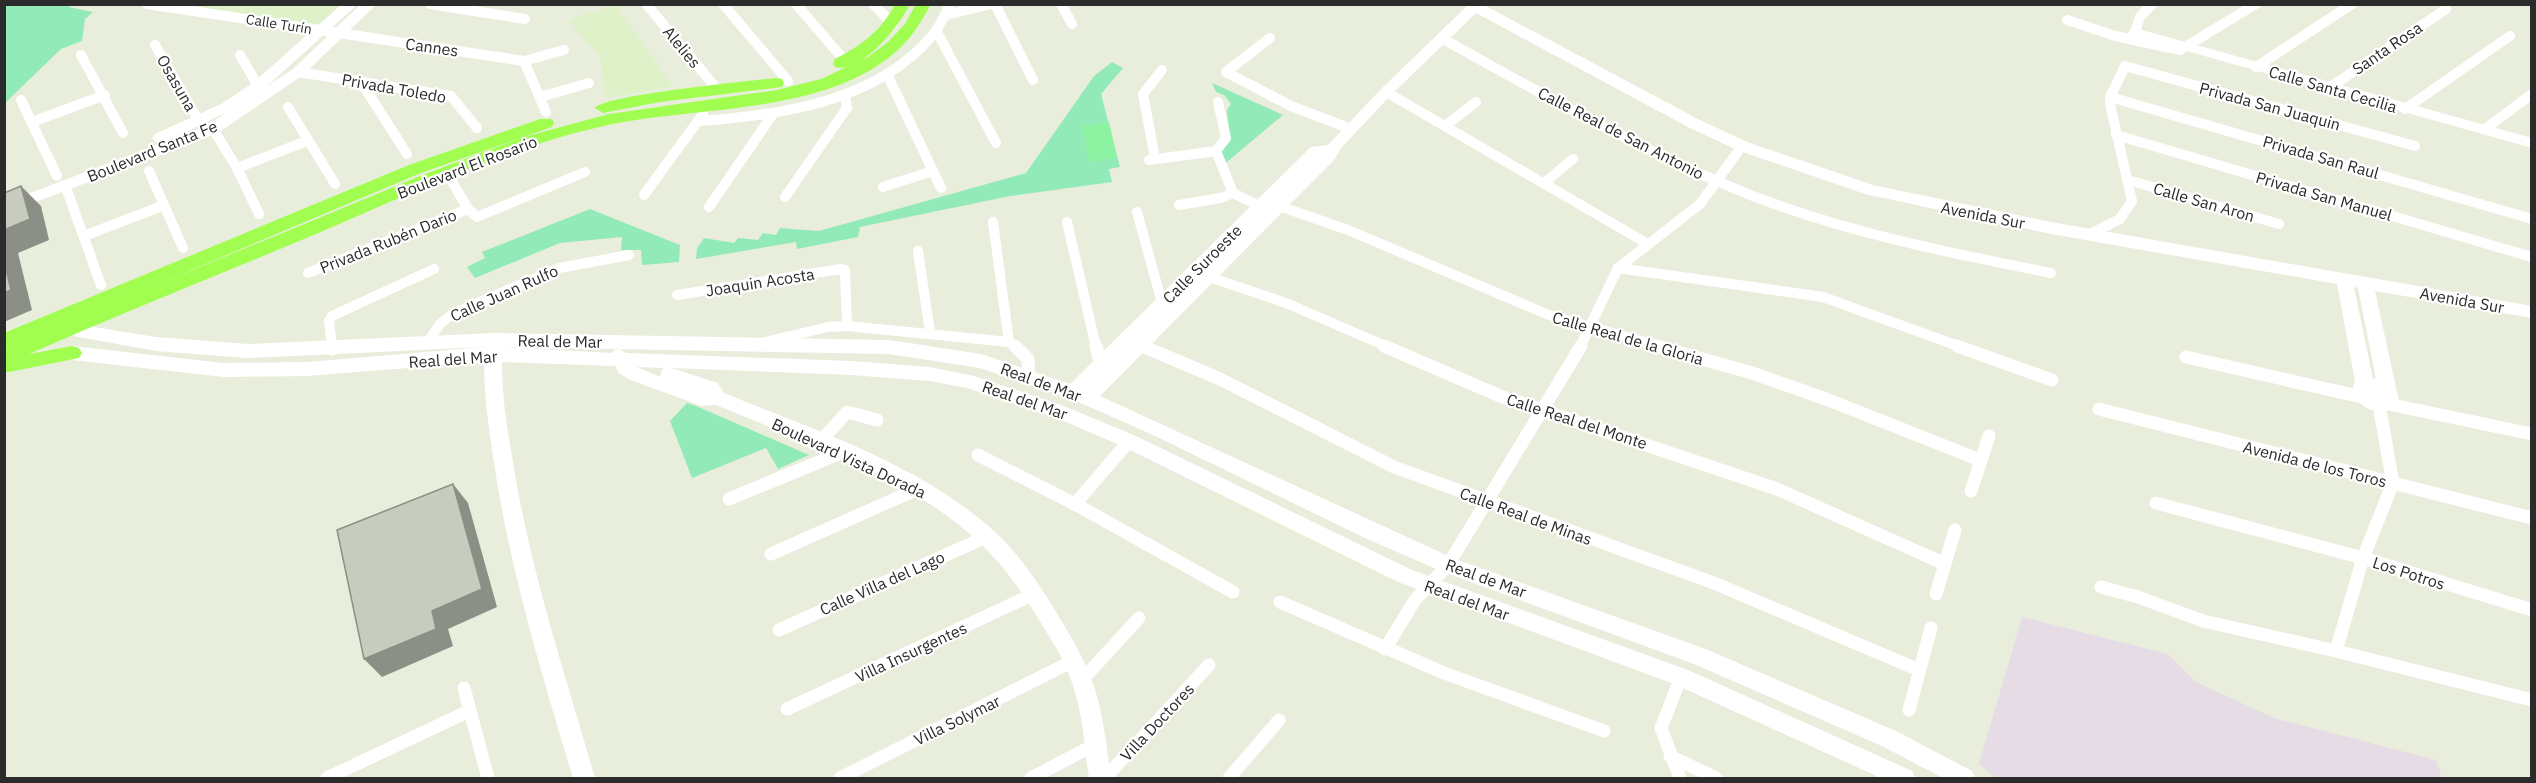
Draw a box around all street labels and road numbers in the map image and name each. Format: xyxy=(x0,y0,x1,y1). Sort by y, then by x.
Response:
street label: Calle Turín xyxy=(245,10,313,38)
street label: Santa Rosa xyxy=(2348,17,2426,79)
street label: Alelies xyxy=(659,22,705,72)
street label: Cannes xyxy=(404,33,460,61)
street label: Osasuna xyxy=(153,51,201,115)
street label: Calle Santa Cecilia xyxy=(2267,61,2400,117)
street label: Privada Toledo xyxy=(340,69,448,107)
street label: Privada San Juaquin xyxy=(2197,78,2343,134)
street label: Calle Real de San Antonio xyxy=(1535,82,1707,184)
street label: Boulevard Santa Fe xyxy=(84,116,220,186)
street label: Boulevard El Rosario xyxy=(394,131,540,203)
street label: Privada San Raul xyxy=(2261,131,2381,183)
street label: Privada San Manuel xyxy=(2254,167,2394,225)
street label: Calle San Aron xyxy=(2151,178,2257,226)
street label: Avenida Sur xyxy=(1939,197,2027,233)
street label: Privada Rubén Dario xyxy=(317,204,459,278)
street label: Calle Suroeste xyxy=(1158,220,1246,308)
street label: Calle Juan Rulfo xyxy=(447,260,561,326)
street label: Joaquin Acosta xyxy=(704,263,816,300)
street label: Avenida Sur xyxy=(2418,283,2506,317)
street label: Calle Real de la Gloria xyxy=(1550,307,1706,369)
street label: Real de Mar xyxy=(517,330,603,352)
street label: Real del Mar xyxy=(408,346,498,372)
street label: Real de Mar xyxy=(998,358,1084,406)
street label: Real del Mar xyxy=(980,376,1070,424)
street label: Calle Real del Monte xyxy=(1504,389,1650,453)
street label: Boulevard Vista Dorada xyxy=(769,413,930,503)
street label: Avenida de los Toros xyxy=(2241,436,2389,492)
street label: Calle Real de Minas xyxy=(1457,483,1595,549)
street label: Calle Villa del Lago xyxy=(817,547,947,619)
street label: Los Potros xyxy=(2370,552,2448,594)
street label: Real de Mar xyxy=(1443,554,1529,602)
street label: Real del Mar xyxy=(1422,575,1512,625)
street label: Villa Insurgentes xyxy=(852,617,970,687)
street label: Villa Doctores xyxy=(1116,679,1198,765)
street label: Villa Solymar xyxy=(911,690,1004,749)

